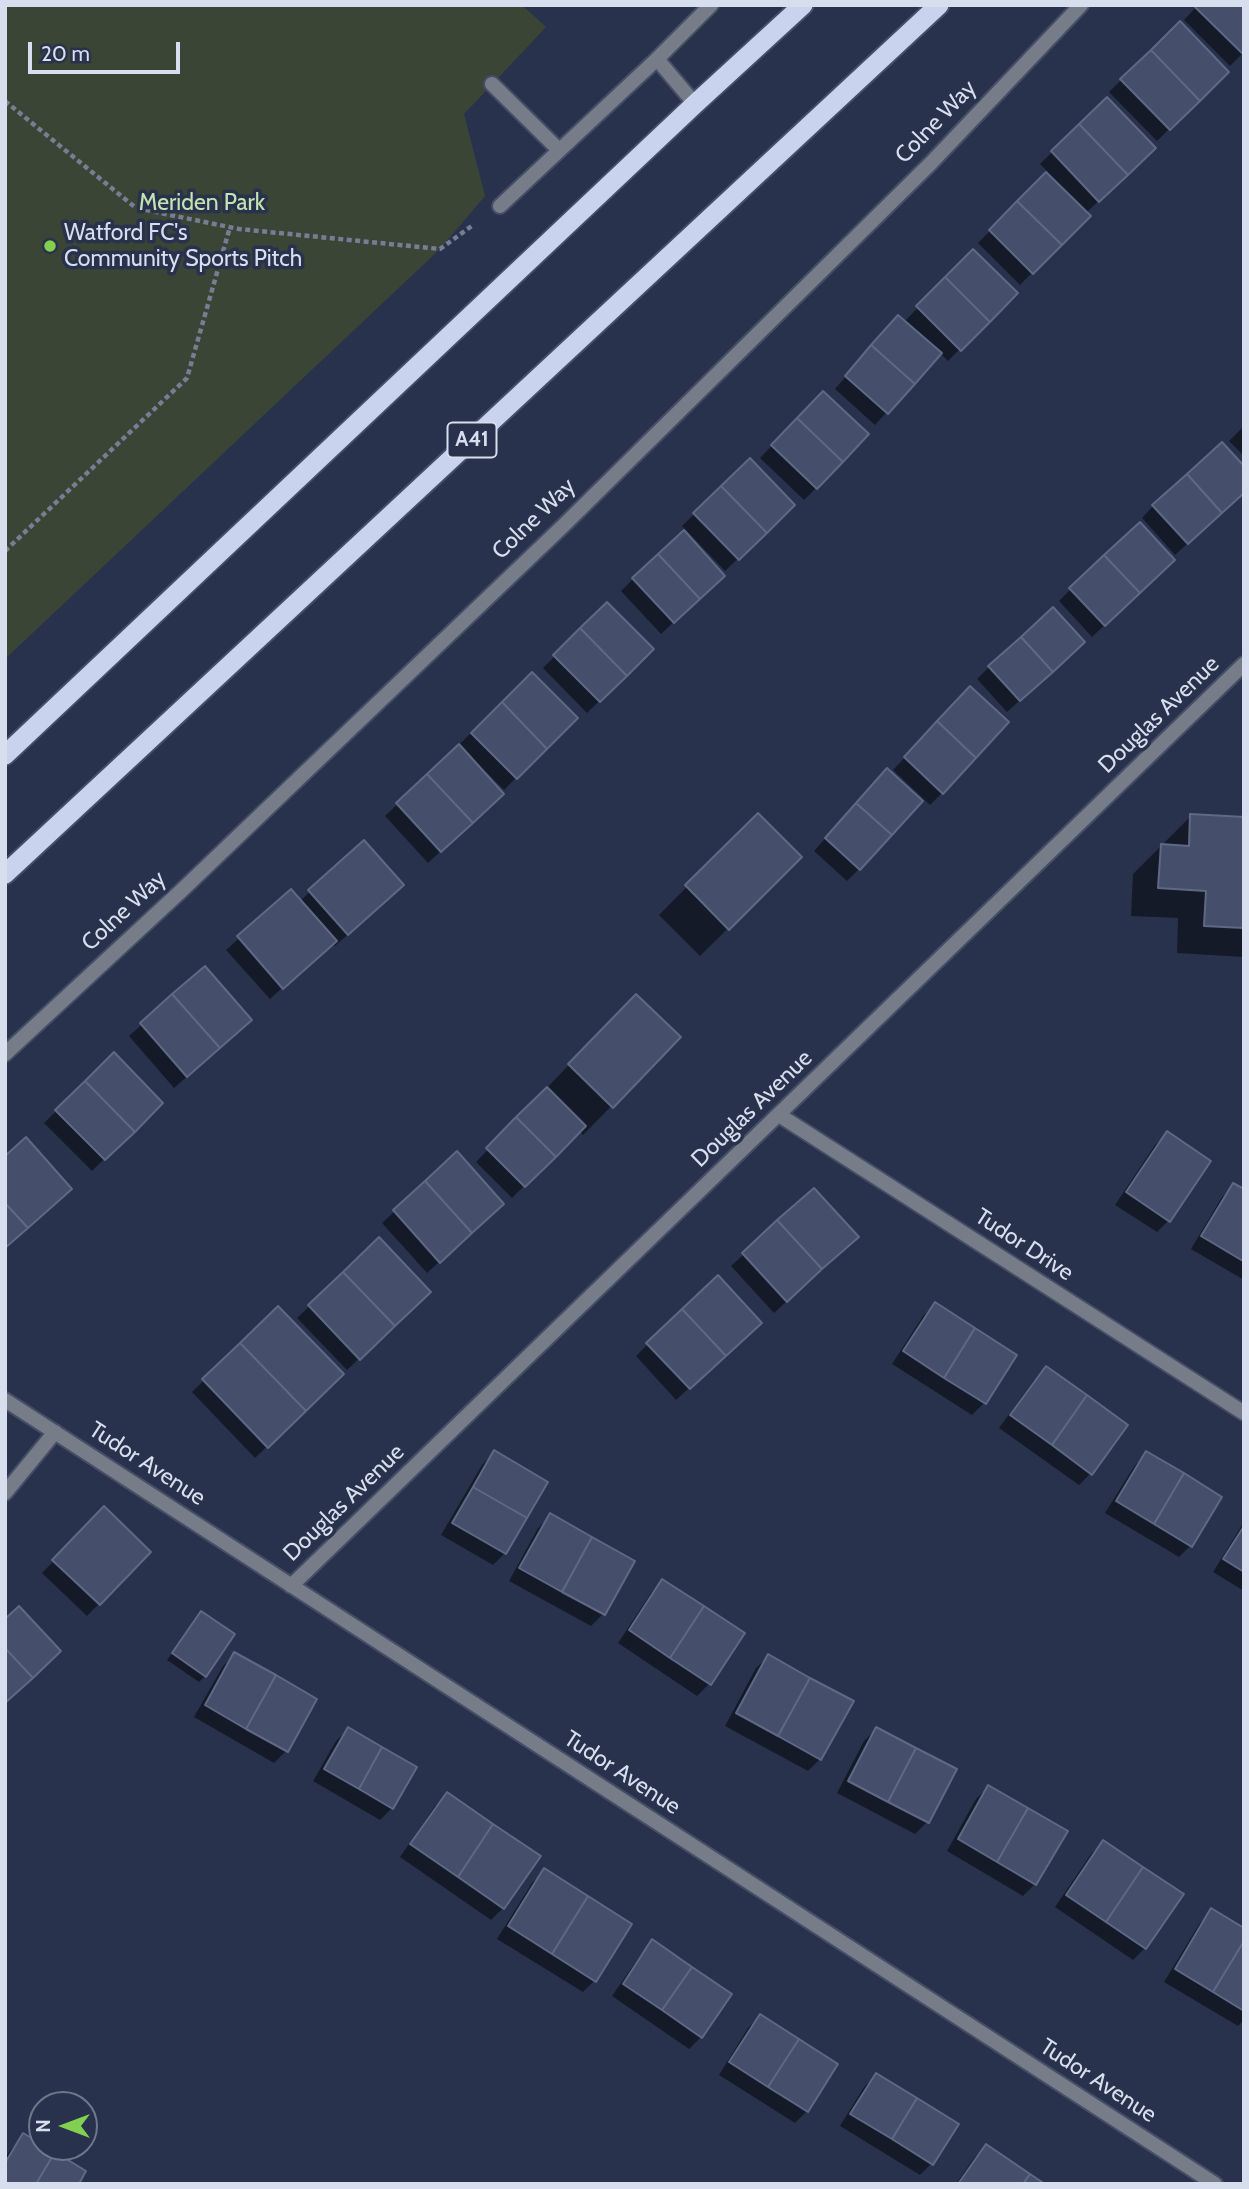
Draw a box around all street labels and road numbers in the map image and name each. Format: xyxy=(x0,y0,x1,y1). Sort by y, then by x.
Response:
street label: Colne Way xyxy=(890,75,982,169)
road number: A41 xyxy=(448,422,496,458)
street label: Colne Way xyxy=(487,473,581,565)
street label: Douglas Avenue xyxy=(1093,651,1225,779)
street label: Colne Way xyxy=(76,865,172,957)
street label: Douglas Avenue xyxy=(686,1045,818,1173)
street label: Tudor Drive xyxy=(970,1203,1078,1287)
street label: Tudor Avenue xyxy=(84,1416,210,1512)
street label: Douglas Avenue xyxy=(278,1439,410,1567)
street label: Tudor Avenue xyxy=(559,1725,685,1821)
street label: Tudor Avenue xyxy=(1035,2033,1161,2129)

